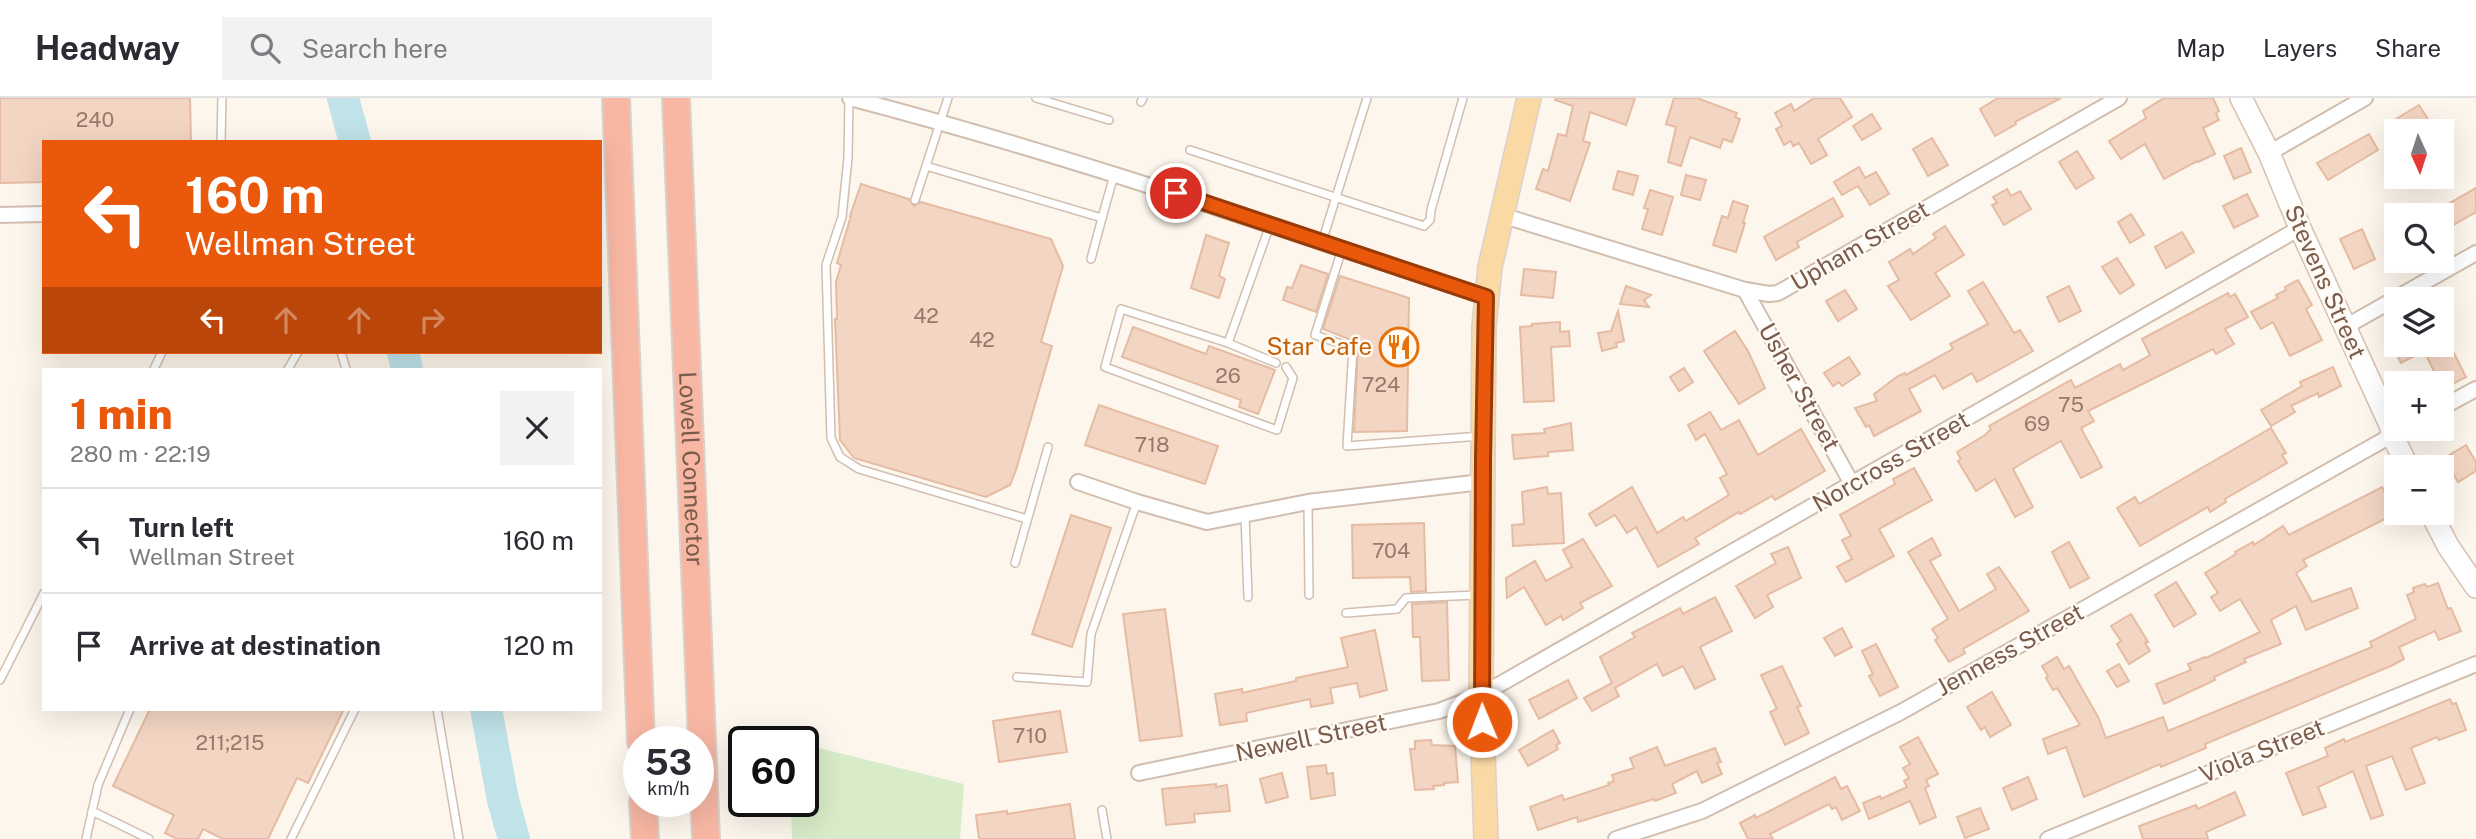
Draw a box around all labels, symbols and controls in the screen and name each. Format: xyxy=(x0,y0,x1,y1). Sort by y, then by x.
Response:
search box xyxy=(222,17,712,80)
text: Headway xyxy=(35,29,180,67)
icon: search xyxy=(246,29,284,67)
text: Search here xyxy=(302,33,448,64)
text: Map xyxy=(2176,34,2225,62)
text: Layers xyxy=(2263,34,2337,62)
text: Share xyxy=(2375,34,2441,62)
house number: 240 xyxy=(76,107,114,132)
north arrow xyxy=(2384,119,2454,189)
map controls xyxy=(2384,119,2454,525)
pin xyxy=(1146,163,1206,223)
text: 160 m xyxy=(185,166,325,224)
icon: left xyxy=(70,168,161,259)
icon: arrive xyxy=(1157,174,1195,212)
street label: Upham Street xyxy=(1785,194,1934,296)
street label: Stevens Street xyxy=(2280,200,2372,363)
button: search xyxy=(2384,203,2454,273)
text: Wellman Street xyxy=(185,225,416,262)
button: layers xyxy=(2384,287,2454,357)
icon: left xyxy=(194,301,232,339)
icon: ahead xyxy=(267,301,305,339)
icon: ahead xyxy=(340,301,378,339)
icon: right xyxy=(413,301,451,339)
house number: 42 xyxy=(913,303,939,328)
street label: Usher Street xyxy=(1753,318,1846,455)
restaurant icon: Star Cafe xyxy=(1378,326,1420,368)
house number: 42 xyxy=(969,327,995,352)
place label: Star Cafe xyxy=(1266,332,1372,360)
house number: 26 xyxy=(1215,363,1241,388)
street label: Lowell Connector xyxy=(674,371,710,567)
button: + xyxy=(2384,371,2454,441)
house number: 724 xyxy=(1362,372,1400,397)
text: 1 min xyxy=(70,389,173,438)
button: close xyxy=(500,391,574,465)
house number: 75 xyxy=(2058,392,2084,417)
street label: Norcross Street xyxy=(1807,405,1974,517)
house number: 69 xyxy=(2024,411,2050,436)
house number: 718 xyxy=(1134,432,1170,457)
text: 280 m · 22:19 xyxy=(70,440,211,467)
button: − xyxy=(2384,455,2454,525)
text: Turn left xyxy=(129,512,234,543)
icon: left xyxy=(70,522,108,560)
text: 160 m xyxy=(503,525,574,556)
house number: 704 xyxy=(1372,538,1410,563)
text: Wellman Street xyxy=(129,543,295,570)
street label: Jenness Street xyxy=(1931,597,2088,701)
icon: arrive xyxy=(70,627,108,665)
text: Arrive at destination xyxy=(129,630,381,661)
text: 120 m xyxy=(503,630,574,661)
position arrow xyxy=(1445,685,1519,759)
street label: Newell Street xyxy=(1233,707,1389,767)
street label: Viola Street xyxy=(2195,712,2328,788)
house number: 710 xyxy=(1013,723,1047,748)
speed limit sign: 60 xyxy=(728,726,819,817)
house number: 211;215 xyxy=(195,730,265,755)
text: 53 xyxy=(645,742,692,783)
text: km/h xyxy=(647,778,690,799)

